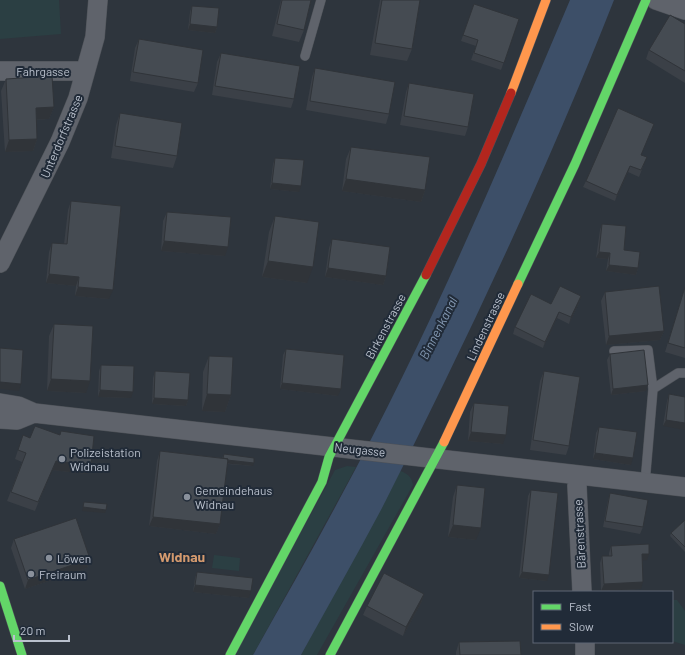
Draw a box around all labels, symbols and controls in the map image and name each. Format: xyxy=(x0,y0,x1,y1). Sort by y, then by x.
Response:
street label: Fahrgasse xyxy=(16,64,70,78)
street label: Unterdorfstrasse xyxy=(37,92,85,180)
street label: Lindenstrasse xyxy=(463,289,507,363)
street label: Birkenstrasse xyxy=(362,291,408,361)
water label: Binnenkanal xyxy=(415,294,461,362)
street label: Neugasse xyxy=(334,439,386,459)
place label: Polizeistation Widnau xyxy=(70,445,141,473)
marker: Polizeistation Widnau xyxy=(57,454,67,464)
place label: Gemeindehaus Widnau xyxy=(195,483,272,511)
marker: Gemeindehaus Widnau xyxy=(182,492,192,502)
street label: Bärenstrasse xyxy=(570,499,588,569)
district label: Widnau xyxy=(159,548,205,565)
place label: Löwen xyxy=(57,551,91,565)
marker: Löwen xyxy=(44,553,54,563)
place label: Freiraum xyxy=(39,567,86,581)
marker: Freiraum xyxy=(26,569,36,579)
legend xyxy=(533,591,673,643)
text: Fast xyxy=(569,599,592,613)
scale bar xyxy=(14,617,69,643)
text: Slow xyxy=(569,619,594,633)
text: 20 m xyxy=(20,623,46,637)

